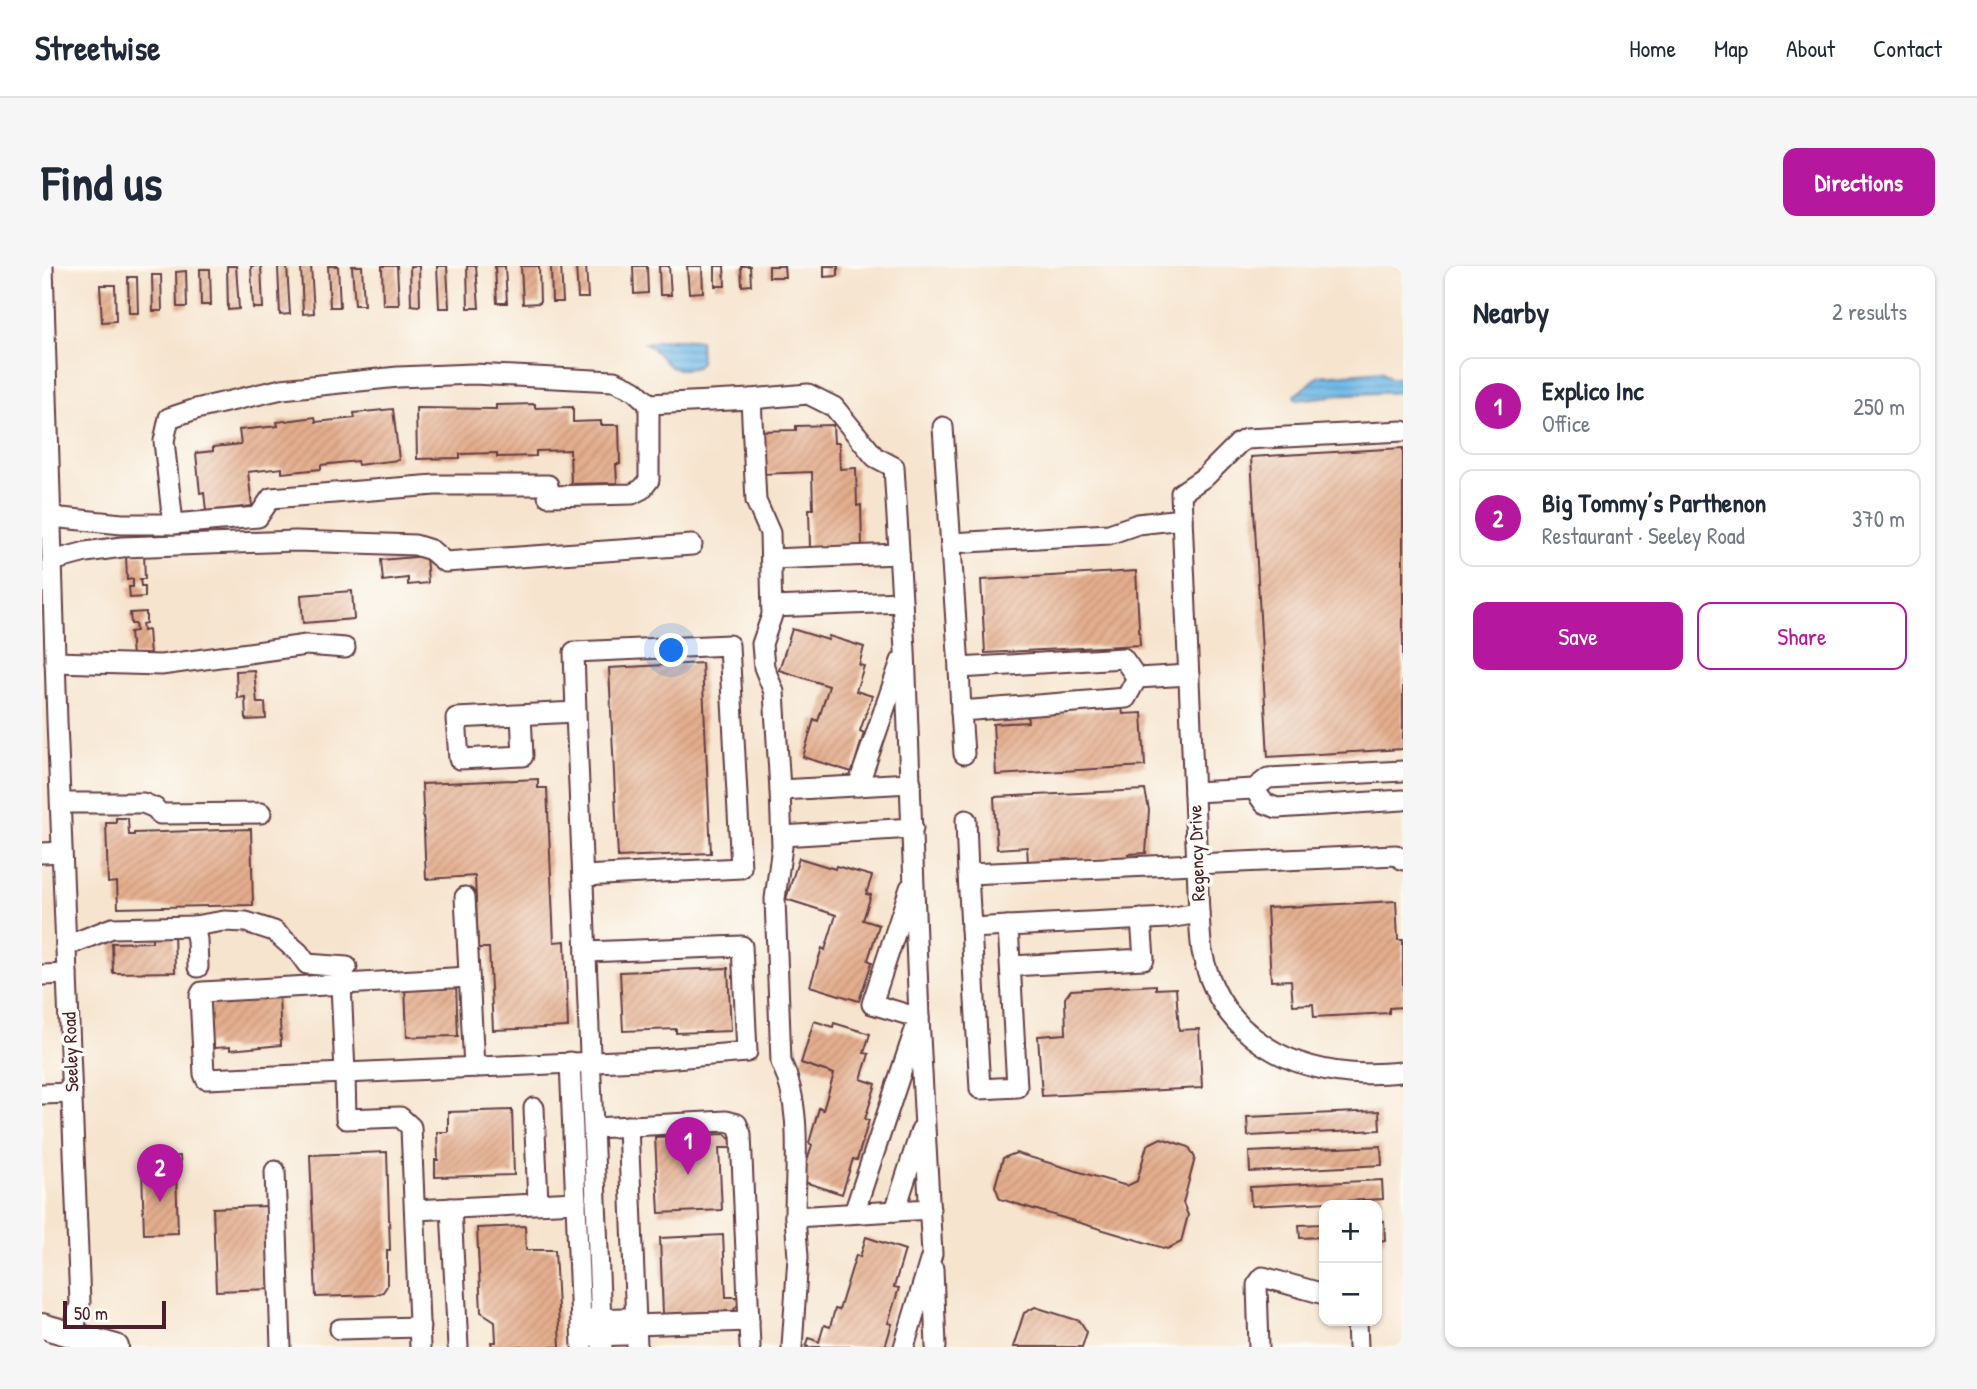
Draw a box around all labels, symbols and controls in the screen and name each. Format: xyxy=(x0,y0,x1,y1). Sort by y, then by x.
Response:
text: Streetwise xyxy=(35,26,160,70)
text: Home xyxy=(1629,32,1676,64)
text: Map xyxy=(1714,32,1748,64)
text: About xyxy=(1786,32,1835,64)
text: Contact xyxy=(1873,32,1942,64)
button: Directions xyxy=(1783,148,1935,216)
text: Find us xyxy=(42,149,162,215)
text: Nearby xyxy=(1473,292,1549,332)
text: 2 results xyxy=(1832,296,1907,327)
text: Explico Inc xyxy=(1542,373,1644,408)
text: 1 xyxy=(1494,391,1502,422)
text: 250 m xyxy=(1853,391,1905,422)
text: Office xyxy=(1542,408,1590,439)
text: Big Tommy’s Parthenon xyxy=(1542,485,1766,520)
text: 2 xyxy=(1493,503,1503,534)
text: 370 m xyxy=(1852,503,1905,534)
text: Restaurant · Seeley Road xyxy=(1542,520,1745,551)
button: Save xyxy=(1473,602,1683,670)
button: Share xyxy=(1697,602,1907,670)
your location xyxy=(654,633,688,667)
street label: Regency Drive xyxy=(1181,804,1211,902)
street label: Seeley Road xyxy=(56,1011,84,1092)
pin: 1 xyxy=(665,1117,711,1175)
pin: 2 xyxy=(137,1144,183,1202)
map controls xyxy=(1319,1200,1382,1326)
button: + xyxy=(1319,1200,1382,1263)
button: − xyxy=(1319,1263,1382,1326)
scale bar xyxy=(63,1298,166,1330)
text: 50 m xyxy=(74,1300,108,1326)

